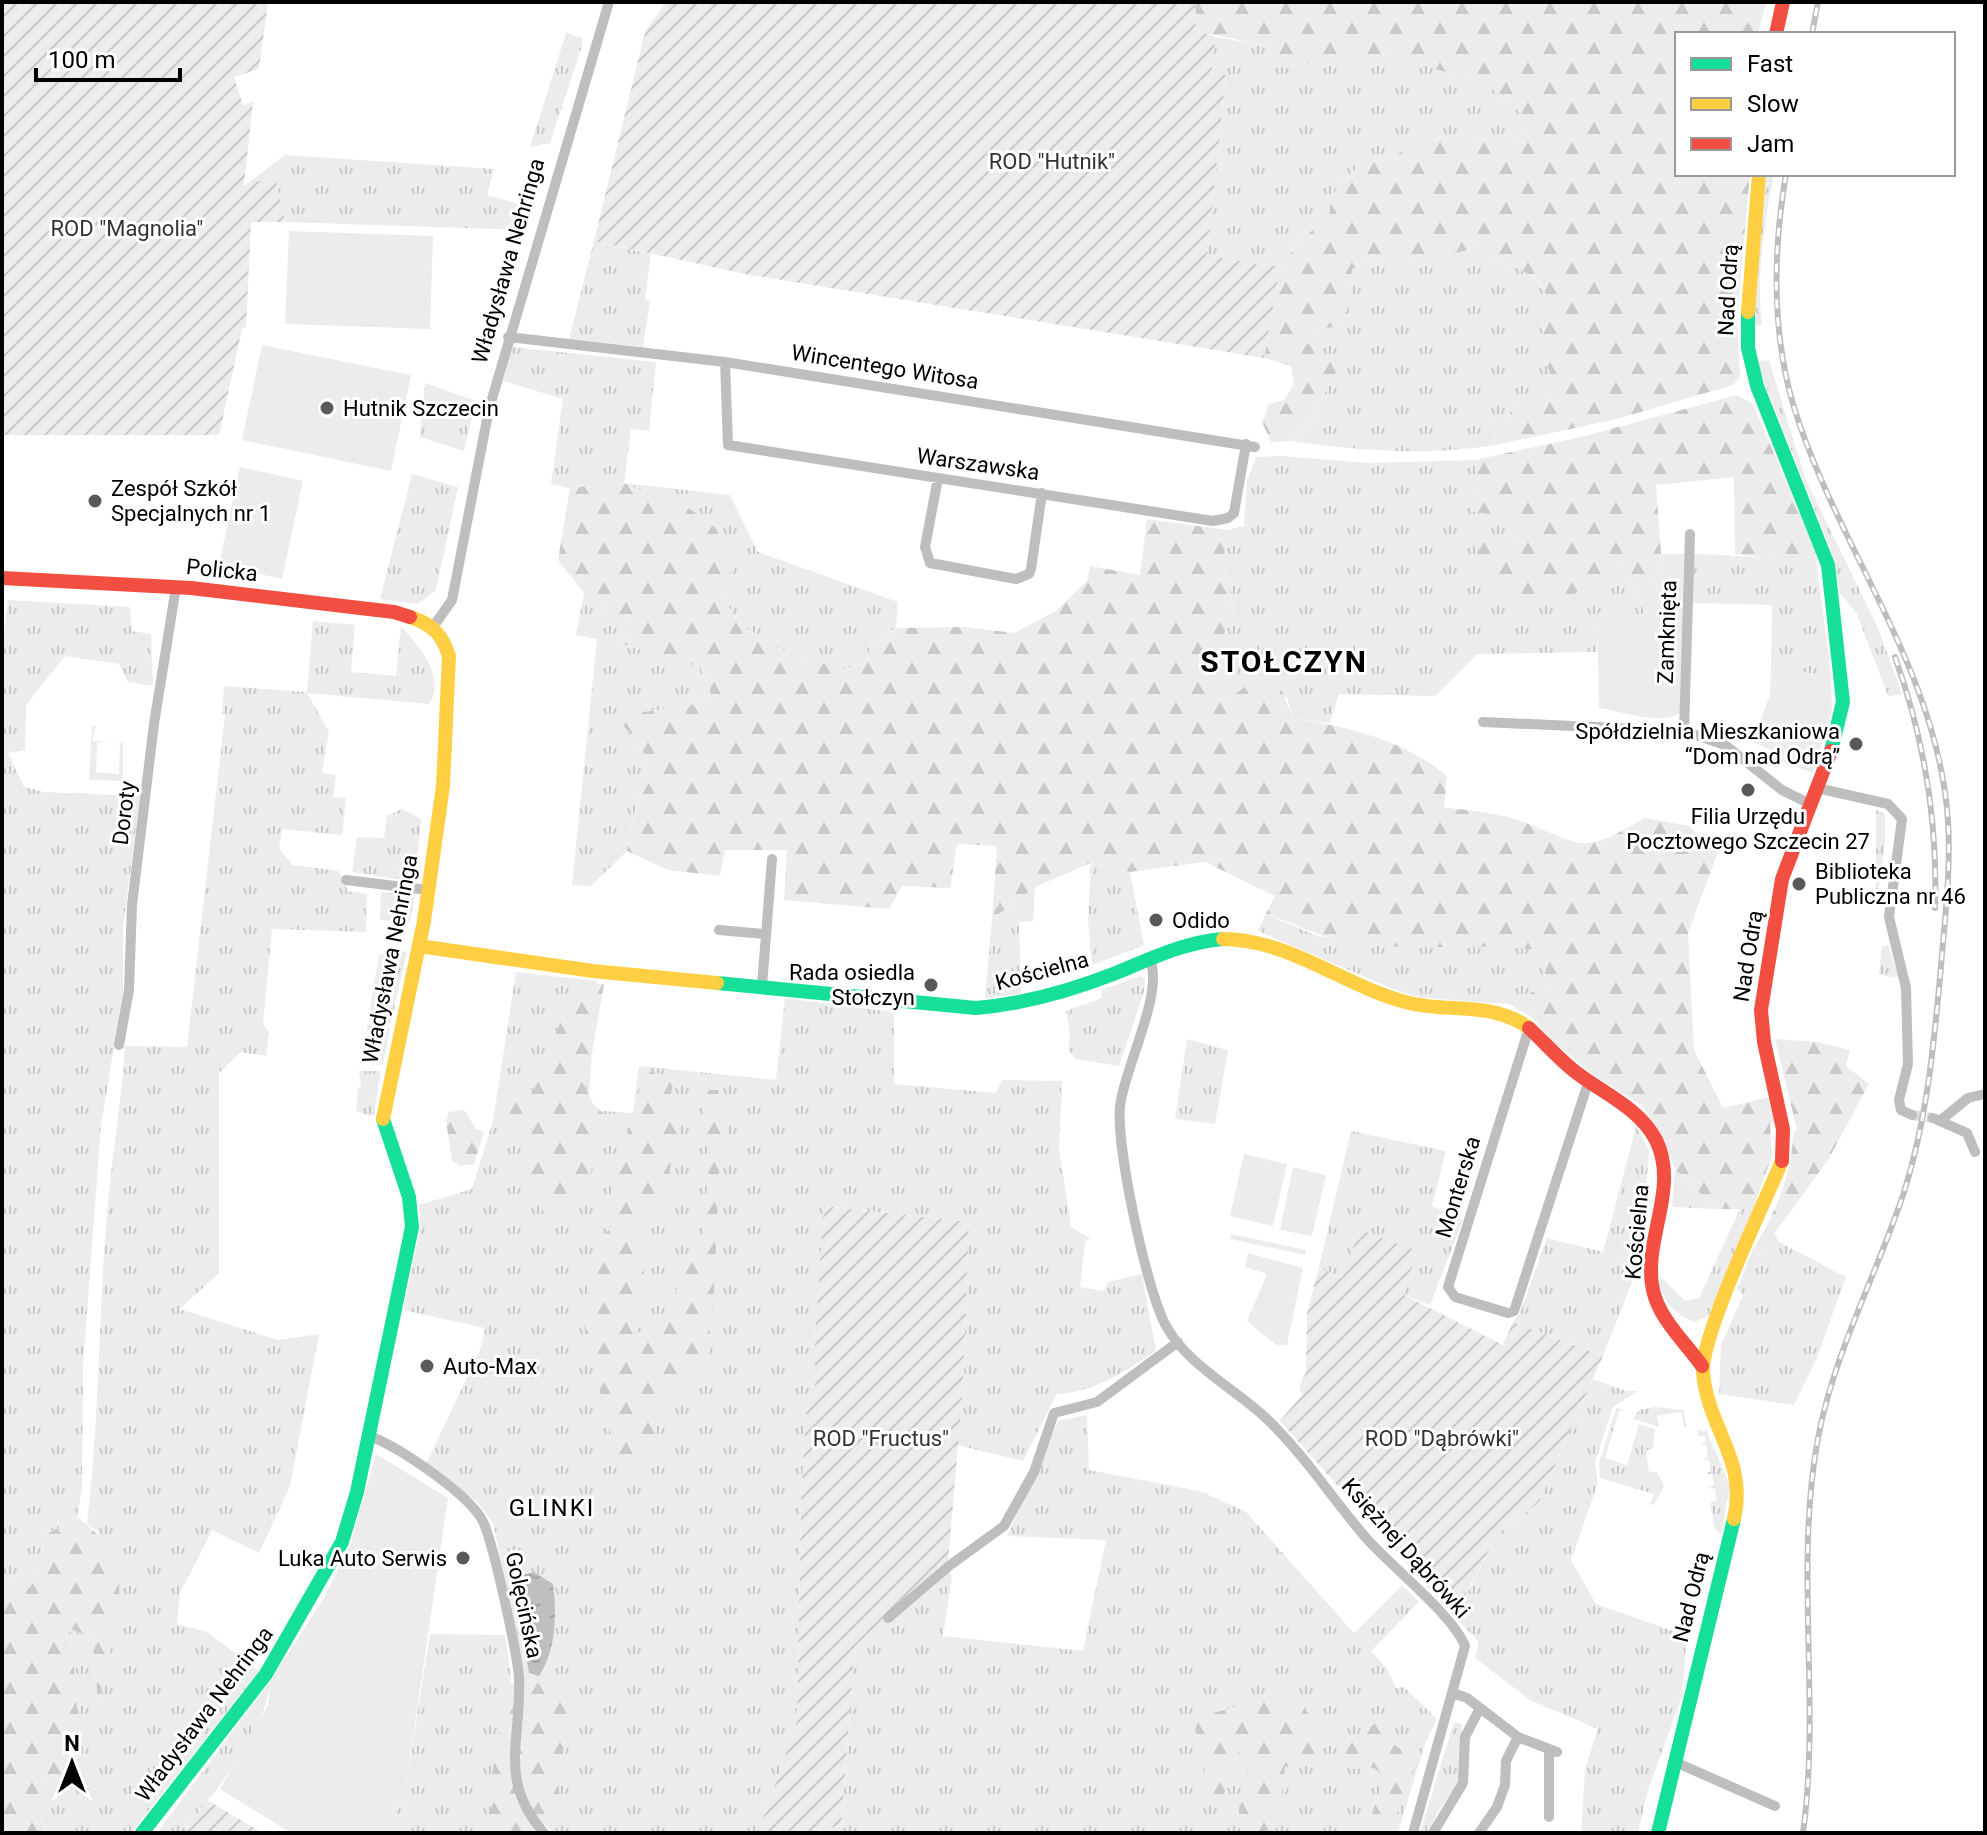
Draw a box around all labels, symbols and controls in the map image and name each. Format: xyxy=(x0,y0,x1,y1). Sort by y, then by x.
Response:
scale bar xyxy=(36,32,180,82)
legend xyxy=(1675,32,1955,176)
text: 100 m xyxy=(48,46,115,74)
text: Fast xyxy=(1747,50,1793,78)
text: Slow xyxy=(1747,90,1799,118)
text: Jam xyxy=(1747,130,1794,158)
park label: ROD "Hutnik" xyxy=(989,149,1115,174)
street label: Władysława Nehringa xyxy=(467,156,549,366)
park label: ROD "Magnolia" xyxy=(51,216,203,241)
street label: Nad Odrą xyxy=(1713,243,1743,337)
street label: Wincentego Witosa xyxy=(790,340,980,394)
place label: Hutnik Szczecin xyxy=(343,396,499,421)
marker: Hutnik Szczecin xyxy=(318,399,336,417)
street label: Warszawska xyxy=(915,443,1041,485)
place label: Zespół Szkół Specjalnych nr 1 xyxy=(111,476,271,526)
marker: Zespół Szkół Specjalnych nr 1 xyxy=(86,492,104,510)
street label: Policka xyxy=(185,554,259,586)
street label: Zamknięta xyxy=(1653,580,1681,684)
district label: STOŁCZYN xyxy=(1200,644,1368,679)
place label: Spółdzielnia Mieszkaniowa “Dom nad Odrą” xyxy=(1575,719,1840,769)
marker: Spółdzielnia Mieszkaniowa “Dom nad Odrą” xyxy=(1847,735,1865,753)
street label: Doroty xyxy=(108,779,140,846)
marker: Filia Urzędu Pocztowego Szczecin 27 xyxy=(1739,781,1757,799)
place label: Filia Urzędu Pocztowego Szczecin 27 xyxy=(1626,804,1870,854)
street label: Władysława Nehringa xyxy=(357,852,423,1066)
place label: Biblioteka Publiczna nr 46 xyxy=(1815,859,1966,909)
marker: Biblioteka Publiczna nr 46 xyxy=(1790,875,1808,893)
place label: Odido xyxy=(1172,908,1230,933)
street label: Nad Odrą xyxy=(1728,909,1768,1003)
marker: Odido xyxy=(1147,911,1165,929)
street label: Kościelna xyxy=(993,947,1091,995)
place label: Rada osiedla Stołczyn xyxy=(789,960,915,1010)
marker: Rada osiedla Stołczyn xyxy=(922,976,940,994)
street label: Monterska xyxy=(1431,1133,1485,1241)
street label: Kościelna xyxy=(1620,1183,1654,1281)
place label: Auto-Max xyxy=(443,1354,537,1379)
marker: Auto-Max xyxy=(418,1357,436,1375)
park label: ROD "Fructus" xyxy=(813,1426,949,1451)
park label: ROD "Dąbrówki" xyxy=(1365,1426,1519,1451)
street label: Księżnej Dąbrówki xyxy=(1337,1473,1475,1623)
district label: GLINKI xyxy=(509,1494,595,1522)
place label: Luka Auto Serwis xyxy=(278,1546,447,1571)
marker: Luka Auto Serwis xyxy=(454,1549,472,1567)
street label: Nad Odrą xyxy=(1668,1549,1714,1645)
street label: Golęcińska xyxy=(501,1550,547,1660)
street label: Władysława Nehringa xyxy=(130,1622,278,1806)
north arrow xyxy=(32,1723,112,1803)
text: N xyxy=(64,1731,80,1756)

